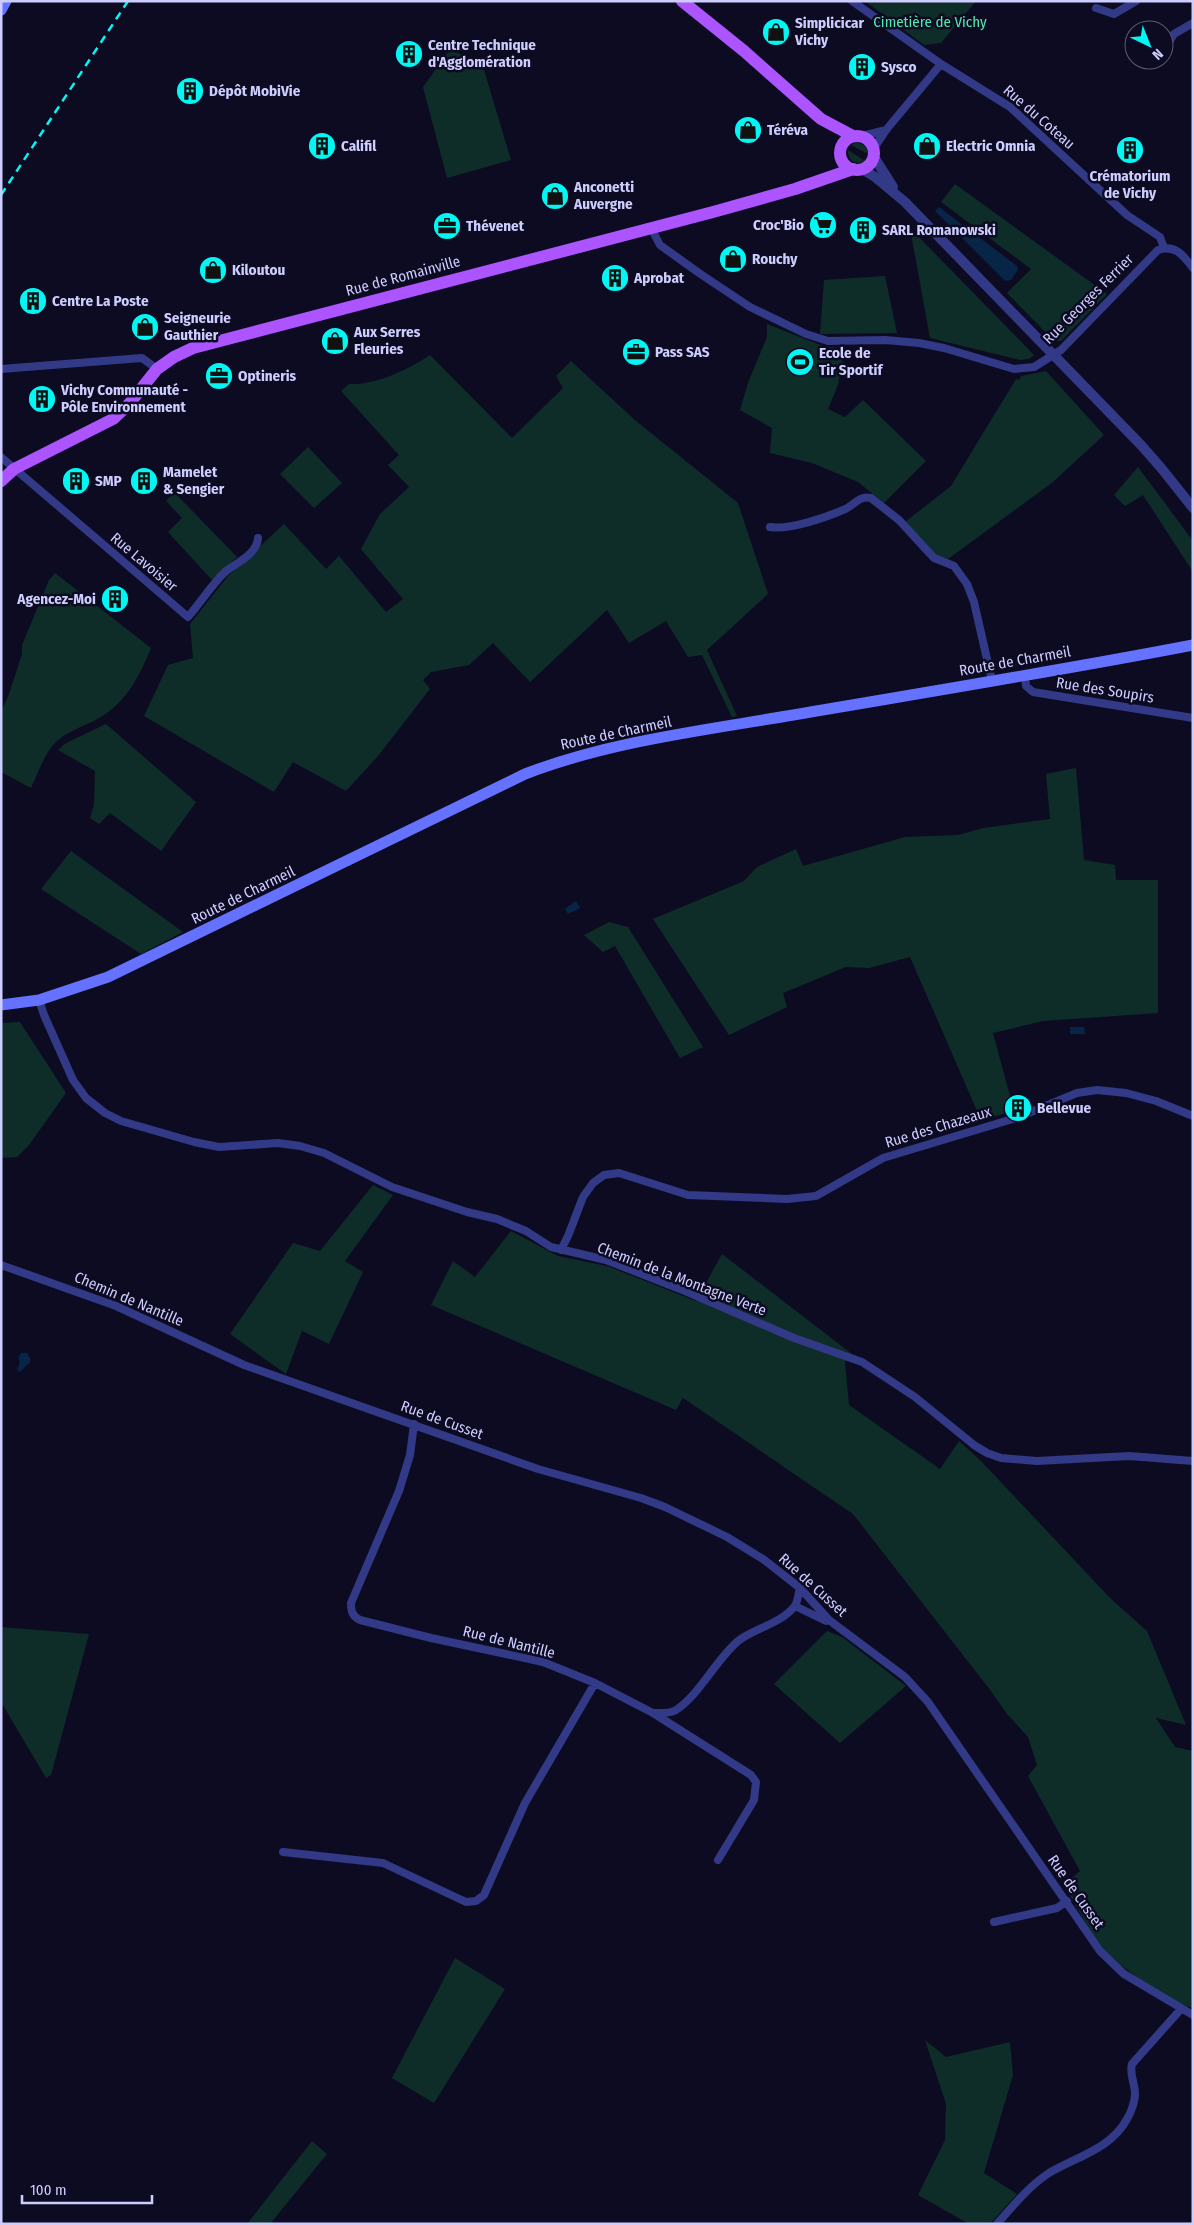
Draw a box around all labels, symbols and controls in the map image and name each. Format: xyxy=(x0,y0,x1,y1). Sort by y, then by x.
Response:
park label: Cimetière de Vichy xyxy=(873,13,987,31)
place label: Simplicicar Vichy xyxy=(794,14,865,49)
shop icon: Simplicicar Vichy xyxy=(761,17,791,47)
north arrow xyxy=(1124,20,1174,70)
place label: Centre Technique d'Agglomération xyxy=(428,36,536,71)
building icon: Centre Technique d'Agglomération xyxy=(394,39,424,69)
text: N xyxy=(1149,45,1166,63)
building icon: Sysco xyxy=(847,52,877,82)
place label: Sysco xyxy=(881,58,916,76)
building icon: Dépôt MobiVie xyxy=(175,76,205,106)
street label: Rue du Coteau xyxy=(1000,81,1078,153)
place label: Dépôt MobiVie xyxy=(209,82,301,100)
shop icon: Téréva xyxy=(733,115,763,145)
place label: Téréva xyxy=(767,121,808,139)
building icon: Califil xyxy=(307,131,337,161)
shop icon: Electric Omnia xyxy=(912,131,942,161)
building icon: Crématorium de Vichy xyxy=(1115,135,1145,165)
place label: Califil xyxy=(341,137,377,155)
place label: Electric Omnia xyxy=(946,137,1036,155)
place label: Crématorium de Vichy xyxy=(1090,167,1170,202)
place label: Anconetti Auvergne xyxy=(573,178,634,213)
shop icon: Anconetti Auvergne xyxy=(540,181,570,211)
supermarket icon: Croc'Bio xyxy=(808,210,838,240)
office icon: Thévenet xyxy=(432,211,462,241)
building icon: SARL Romanowski xyxy=(848,215,878,245)
place label: Croc'Bio xyxy=(753,216,804,234)
place label: Thévenet xyxy=(466,217,525,235)
place label: SARL Romanowski xyxy=(882,221,996,239)
shop icon: Rouchy xyxy=(718,244,748,274)
place label: Rouchy xyxy=(752,250,798,268)
street label: Rue Georges Ferrier xyxy=(1039,250,1137,348)
street label: Rue de Romainville xyxy=(344,252,462,300)
shop icon: Kiloutou xyxy=(198,255,228,285)
place label: Kiloutou xyxy=(232,261,285,279)
building icon: Aprobat xyxy=(600,263,630,293)
place label: Aprobat xyxy=(633,269,685,287)
building icon: Centre La Poste xyxy=(18,286,48,316)
place label: Centre La Poste xyxy=(52,292,149,310)
place label: Seigneurie Gauthier xyxy=(164,309,231,344)
shop icon: Seigneurie Gauthier xyxy=(130,312,160,342)
place label: Aux Serres Fleuries xyxy=(353,323,421,358)
shop icon: Aux Serres Fleuries xyxy=(320,326,350,356)
office icon: Pass SAS xyxy=(621,337,651,367)
place label: Pass SAS xyxy=(655,343,710,361)
place label: Ecole de Tir Sportif xyxy=(819,344,883,379)
sports icon: Ecole de Tir Sportif xyxy=(785,347,815,377)
office icon: Optineris xyxy=(204,361,234,391)
place label: Optineris xyxy=(238,367,297,385)
place label: Vichy Communauté - Pôle Environnement xyxy=(60,381,188,416)
building icon: Vichy Communauté - Pôle Environnement xyxy=(27,384,57,414)
place label: Mamelet & Sengier xyxy=(163,463,225,498)
building icon: SMP xyxy=(61,466,91,496)
building icon: Mamelet & Sengier xyxy=(129,466,159,496)
place label: SMP xyxy=(95,472,122,490)
street label: Rue Lavoisier xyxy=(107,529,182,596)
building icon: Agencez-Moi xyxy=(100,584,130,614)
place label: Agencez-Moi xyxy=(16,590,96,608)
street label: Route de Charmeil xyxy=(958,642,1072,680)
street label: Rue des Soupirs xyxy=(1055,673,1155,707)
street label: Route de Charmeil xyxy=(559,712,673,754)
street label: Route de Charmeil xyxy=(188,862,298,928)
building icon: Bellevue xyxy=(1003,1093,1033,1123)
place label: Bellevue xyxy=(1037,1099,1091,1117)
street label: Rue des Chazeaux xyxy=(883,1102,994,1152)
street label: Chemin de la Montagne Verte xyxy=(595,1238,769,1320)
street label: Chemin de Nantille xyxy=(72,1268,186,1330)
street label: Rue de Cusset xyxy=(398,1397,486,1443)
street label: Rue de Cusset xyxy=(775,1549,851,1621)
street label: Rue de Nantille xyxy=(461,1622,557,1662)
street label: Rue de Cusset xyxy=(1044,1852,1108,1933)
scale bar xyxy=(22,2172,152,2204)
text: 100 m xyxy=(30,2181,67,2199)

